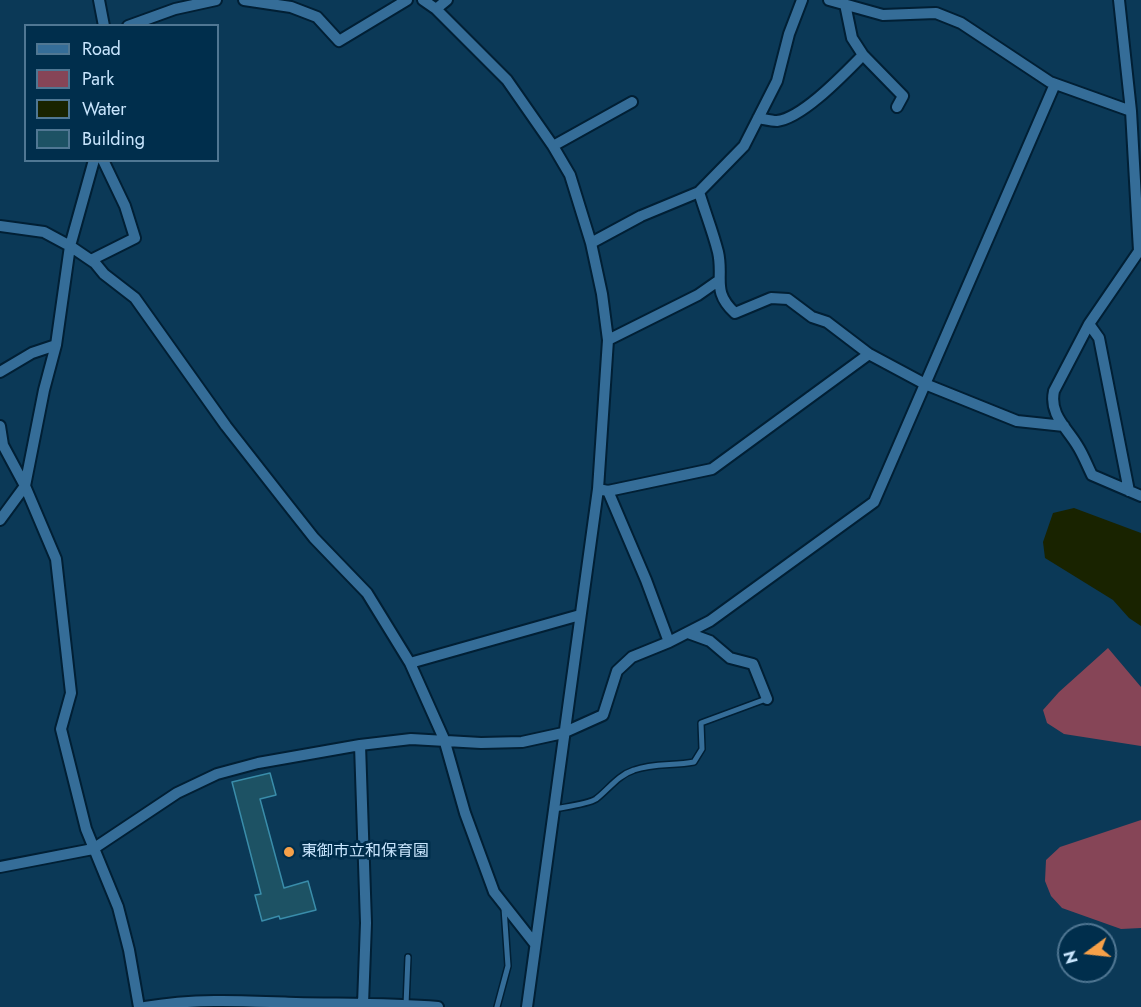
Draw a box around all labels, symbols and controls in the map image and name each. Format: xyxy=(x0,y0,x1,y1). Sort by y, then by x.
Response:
legend xyxy=(24,24,219,162)
text: Road xyxy=(82,36,121,62)
text: Park xyxy=(82,66,114,92)
text: Water xyxy=(82,96,126,122)
text: Building xyxy=(82,126,145,152)
place label: 東御市立和保育園 xyxy=(301,842,429,862)
marker: 東御市立和保育園 xyxy=(282,845,296,859)
north arrow xyxy=(1057,923,1117,983)
text: N xyxy=(1058,948,1084,966)

